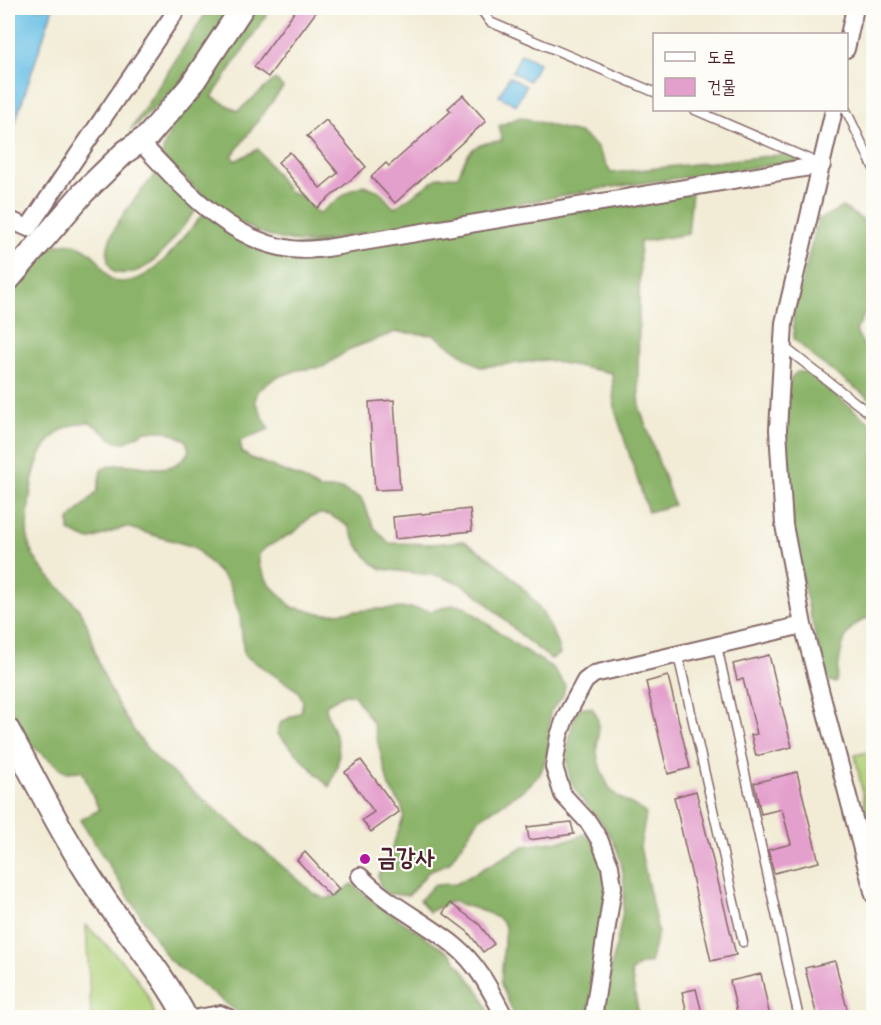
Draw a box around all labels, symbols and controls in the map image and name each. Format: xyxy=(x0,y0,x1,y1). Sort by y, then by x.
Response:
legend xyxy=(653,33,848,111)
text: 도로 xyxy=(707,46,736,72)
text: 건물 xyxy=(707,76,736,102)
place label: 금강사 xyxy=(377,842,435,877)
marker: 금강사 xyxy=(358,852,372,866)

